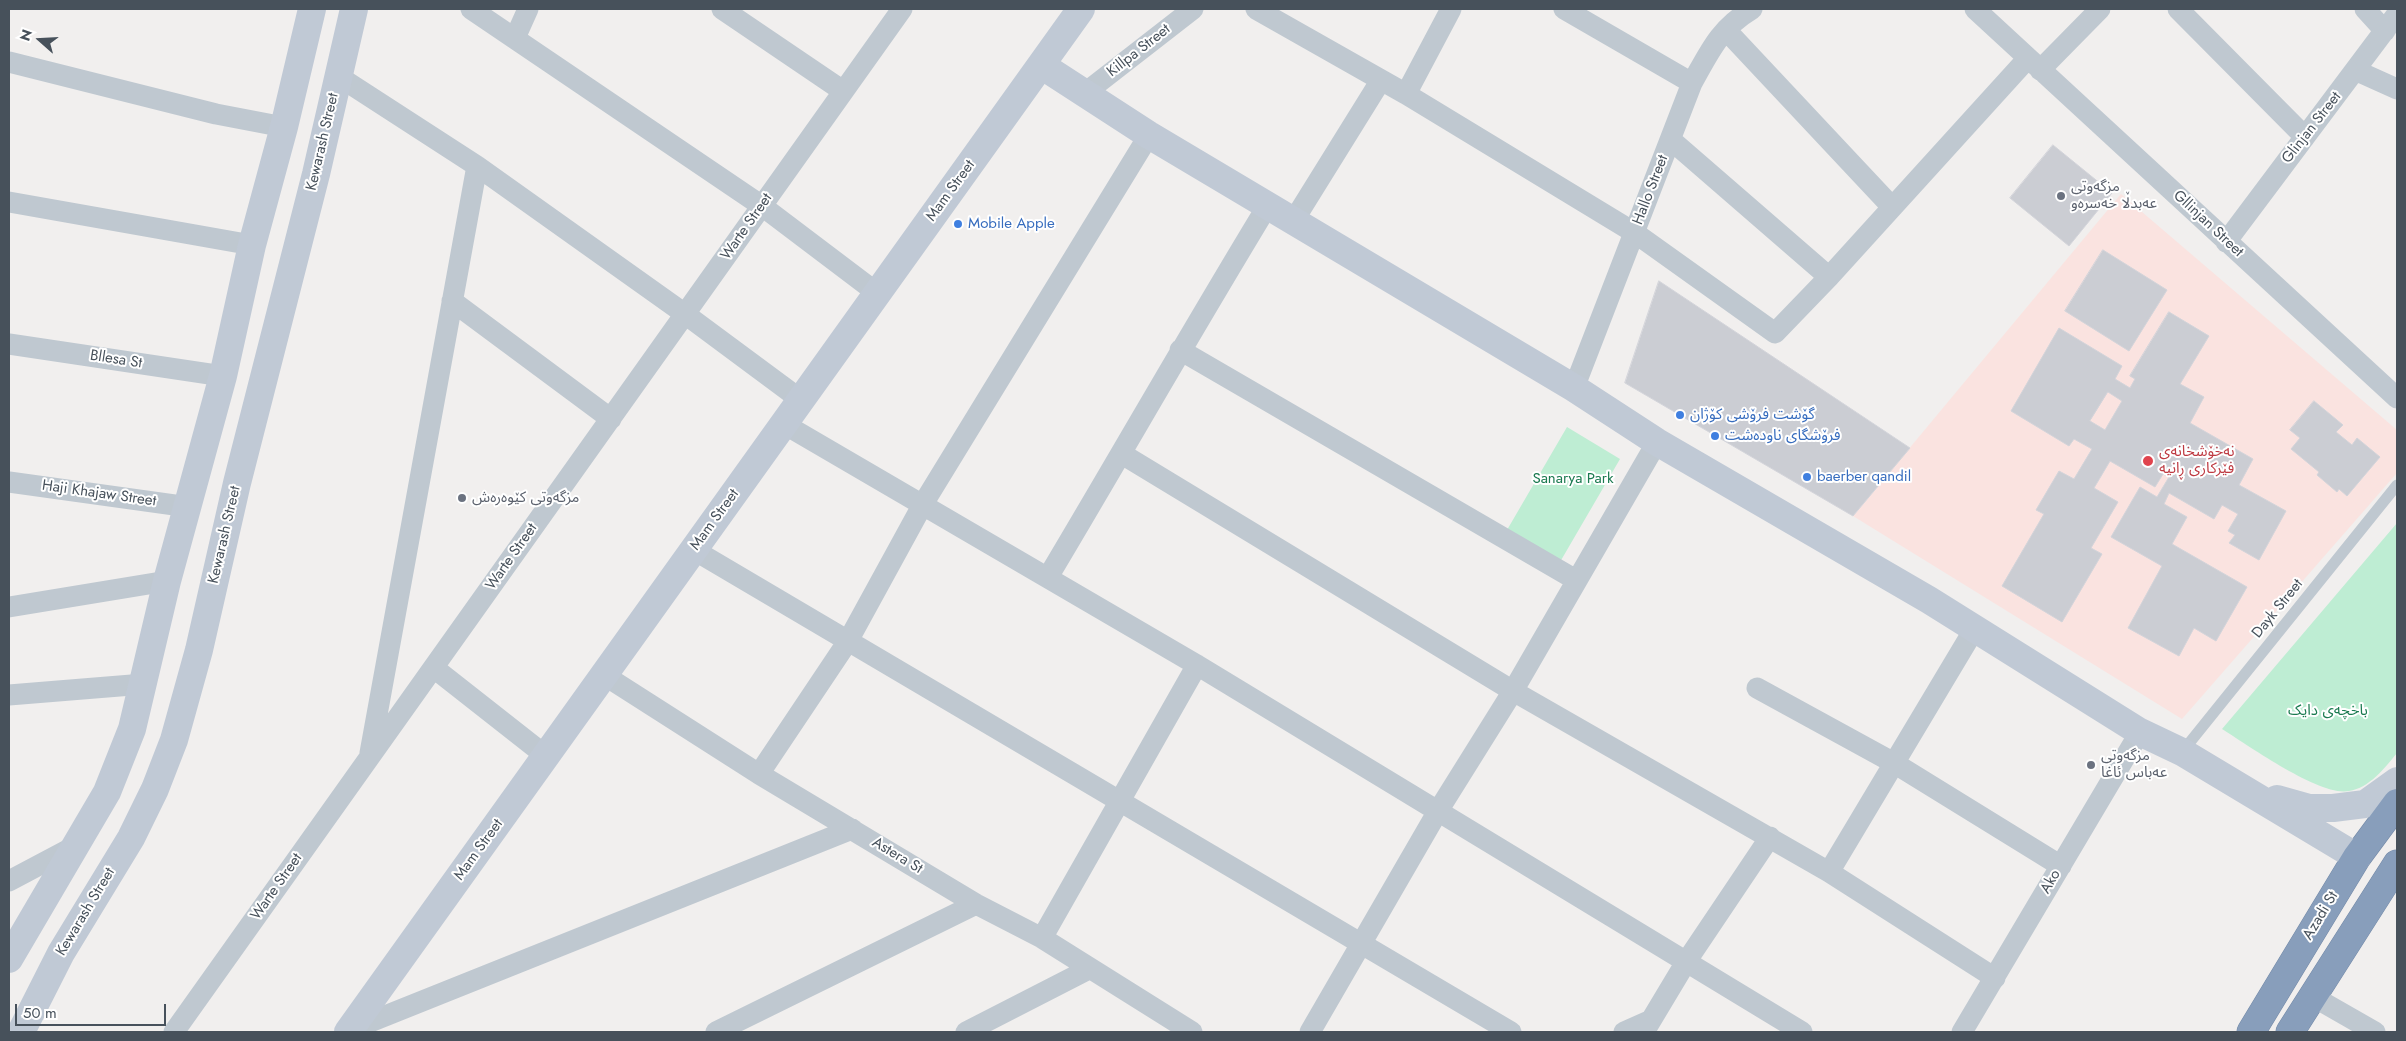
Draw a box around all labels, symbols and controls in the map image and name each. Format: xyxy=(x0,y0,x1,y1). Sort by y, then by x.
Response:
north arrow xyxy=(15,15,65,65)
street label: Killpa Street xyxy=(1104,21,1174,81)
text: N xyxy=(15,27,37,44)
street label: Glinjan Street xyxy=(2278,89,2346,167)
street label: Kewarash Street xyxy=(303,91,343,193)
street label: Hallo Street xyxy=(1629,153,1673,227)
street label: Mam Street xyxy=(923,157,979,225)
place label: مزگەوتی عەبدڵا خەسرەو xyxy=(2071,178,2157,213)
street label: Gllinjan Street xyxy=(2169,187,2247,261)
street label: Warte Street xyxy=(717,190,777,264)
marker: مزگەوتی عەبدڵا خەسرەو xyxy=(2055,190,2067,202)
place label: Mobile Apple xyxy=(968,215,1055,233)
marker: Mobile Apple xyxy=(952,218,964,230)
street label: Bllesa St xyxy=(89,347,143,373)
place label: گۆشت فرۆشی کۆژان xyxy=(1690,406,1815,424)
marker: گۆشت فرۆشی کۆژان xyxy=(1674,409,1686,421)
place label: فرۆشگای ناوده‌شت xyxy=(1725,427,1840,445)
marker: فرۆشگای ناوده‌شت xyxy=(1709,430,1721,442)
place label: نەخۆشخانەی فێرکاری ڕانیە xyxy=(2159,443,2235,478)
marker: نەخۆشخانەی فێرکاری ڕانیە xyxy=(2141,454,2155,468)
place label: baerber qandil xyxy=(1817,468,1911,486)
park label: Sanarya Park xyxy=(1532,470,1614,488)
marker: baerber qandil xyxy=(1801,471,1813,483)
street label: ‌Haji Khajaw Street xyxy=(41,477,157,511)
street label: Kewarash Street xyxy=(205,484,245,586)
street label: Mam Street xyxy=(687,486,743,554)
place label: مزگەوتی کێوەرەش xyxy=(472,489,579,507)
marker: مزگەوتی کێوەرەش xyxy=(456,492,468,504)
street label: Warte Street xyxy=(482,520,542,594)
street label: Dayk Street xyxy=(2249,576,2307,642)
park label: باخچەی دایک xyxy=(2288,702,2368,720)
place label: مزگەوتی عەباس ئاغا xyxy=(2101,747,2167,782)
marker: مزگەوتی عەباس ئاغا xyxy=(2085,759,2097,771)
street label: Mam Street xyxy=(451,816,507,884)
street label: Astera St xyxy=(868,834,926,878)
street label: Warte Street xyxy=(247,850,307,924)
street label: Kewarash Street xyxy=(53,865,119,959)
street label: Ako xyxy=(2037,867,2065,897)
street label: Azadi St xyxy=(2299,888,2343,944)
scale bar xyxy=(18,994,169,1026)
text: 50 m xyxy=(23,1002,57,1024)

